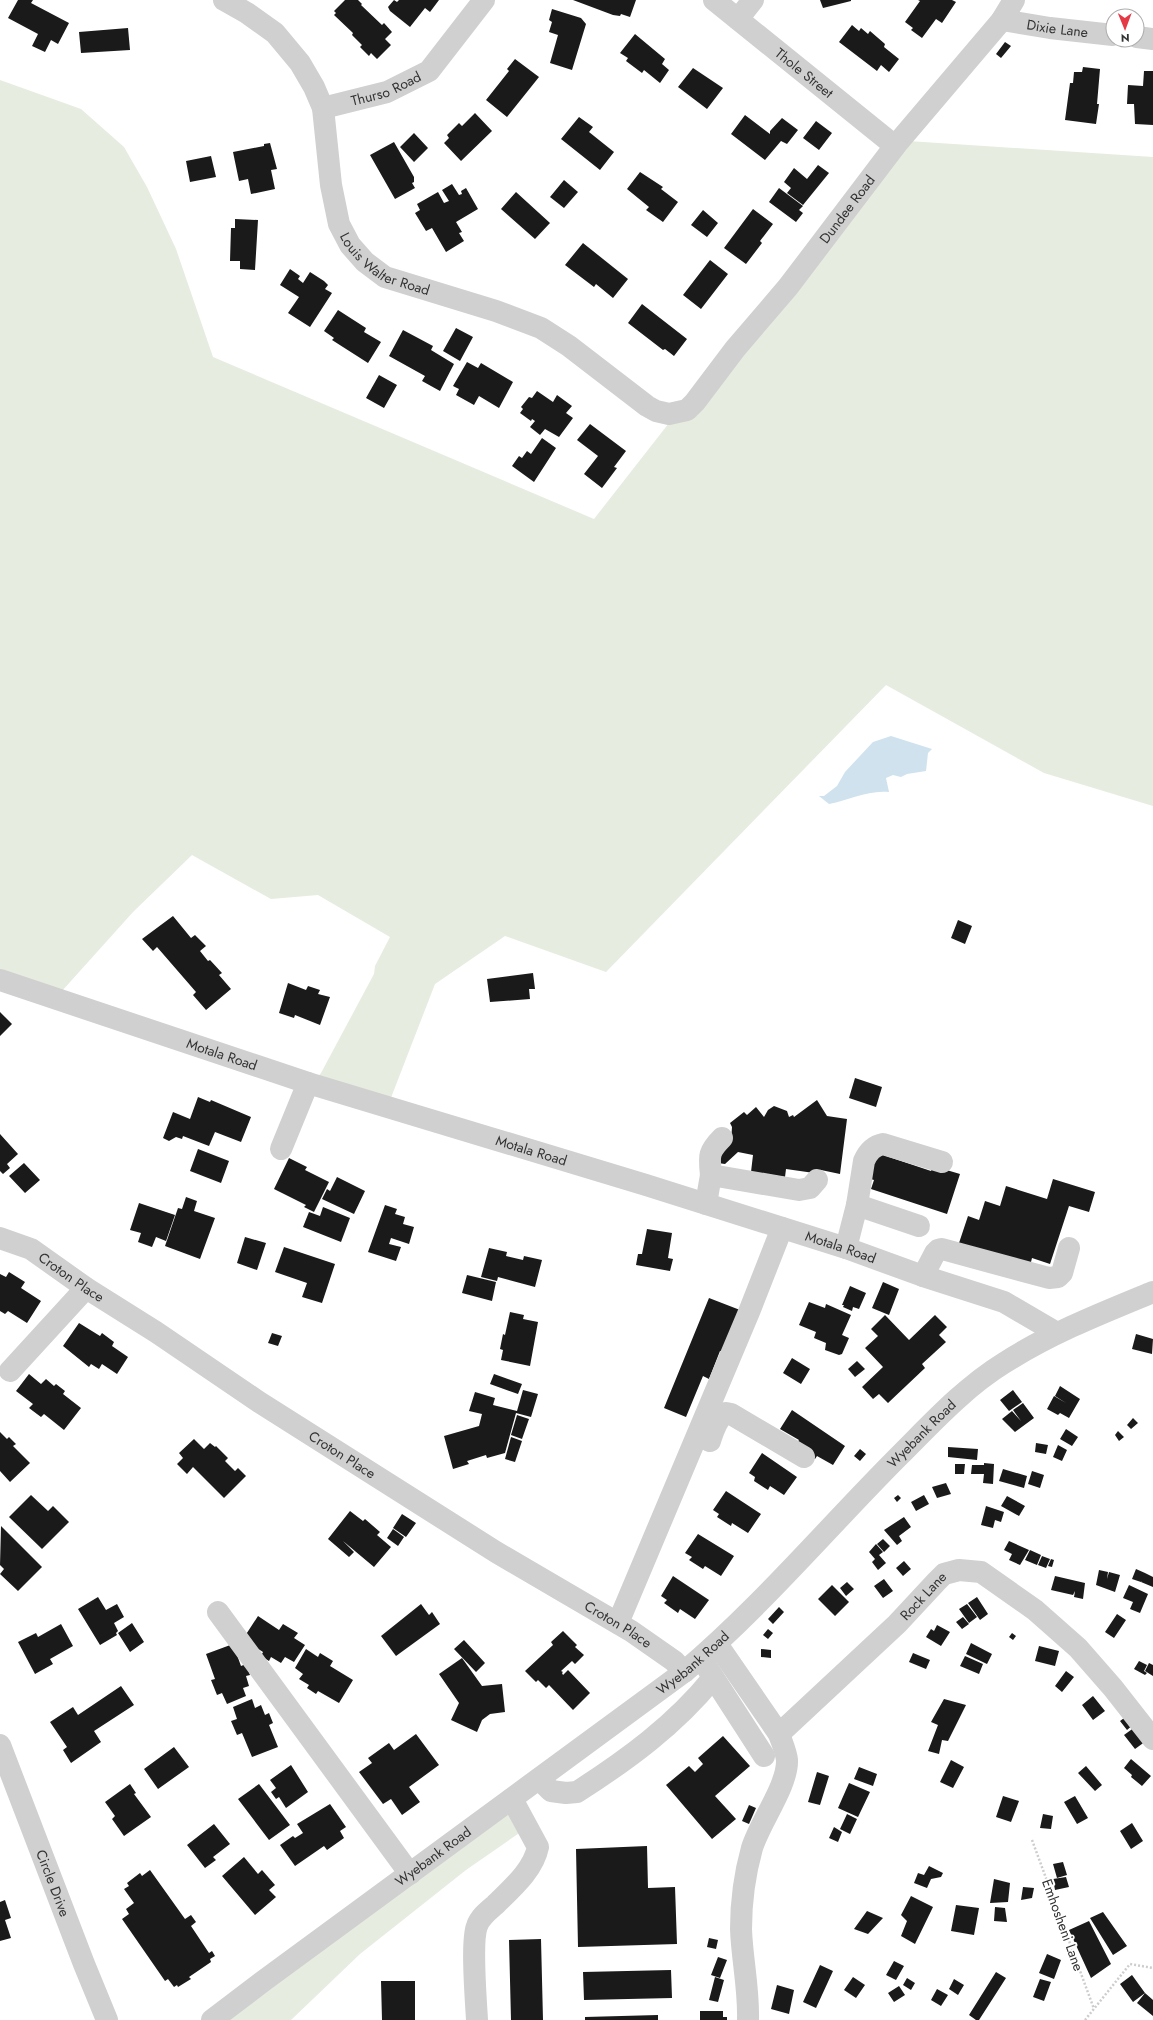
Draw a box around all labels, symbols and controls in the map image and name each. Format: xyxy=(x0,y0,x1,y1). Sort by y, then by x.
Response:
north arrow xyxy=(1105,8,1145,48)
street label: Dixie Lane xyxy=(1025,14,1089,42)
text: N xyxy=(1121,30,1130,46)
street label: Thole Street xyxy=(771,43,838,103)
street label: Thurso Road xyxy=(349,67,424,111)
street label: Dundee Road xyxy=(815,171,880,248)
street label: Louis Walter Road xyxy=(335,229,432,300)
street label: Motala Road xyxy=(184,1033,260,1075)
street label: Motala Road xyxy=(493,1130,569,1171)
street label: Motala Road xyxy=(803,1226,879,1268)
street label: Croton Place xyxy=(34,1247,108,1307)
street label: Wyebank Road xyxy=(883,1395,960,1472)
street label: Croton Place xyxy=(305,1426,380,1483)
street label: Rock Lane xyxy=(895,1567,951,1625)
street label: Croton Place xyxy=(581,1596,656,1653)
street label: Wyebank Road xyxy=(652,1626,734,1699)
street label: Wyebank Road xyxy=(391,1822,475,1891)
street label: Circle Drive xyxy=(31,1847,75,1920)
street label: Emhosheni Lane xyxy=(1037,1876,1089,1974)

